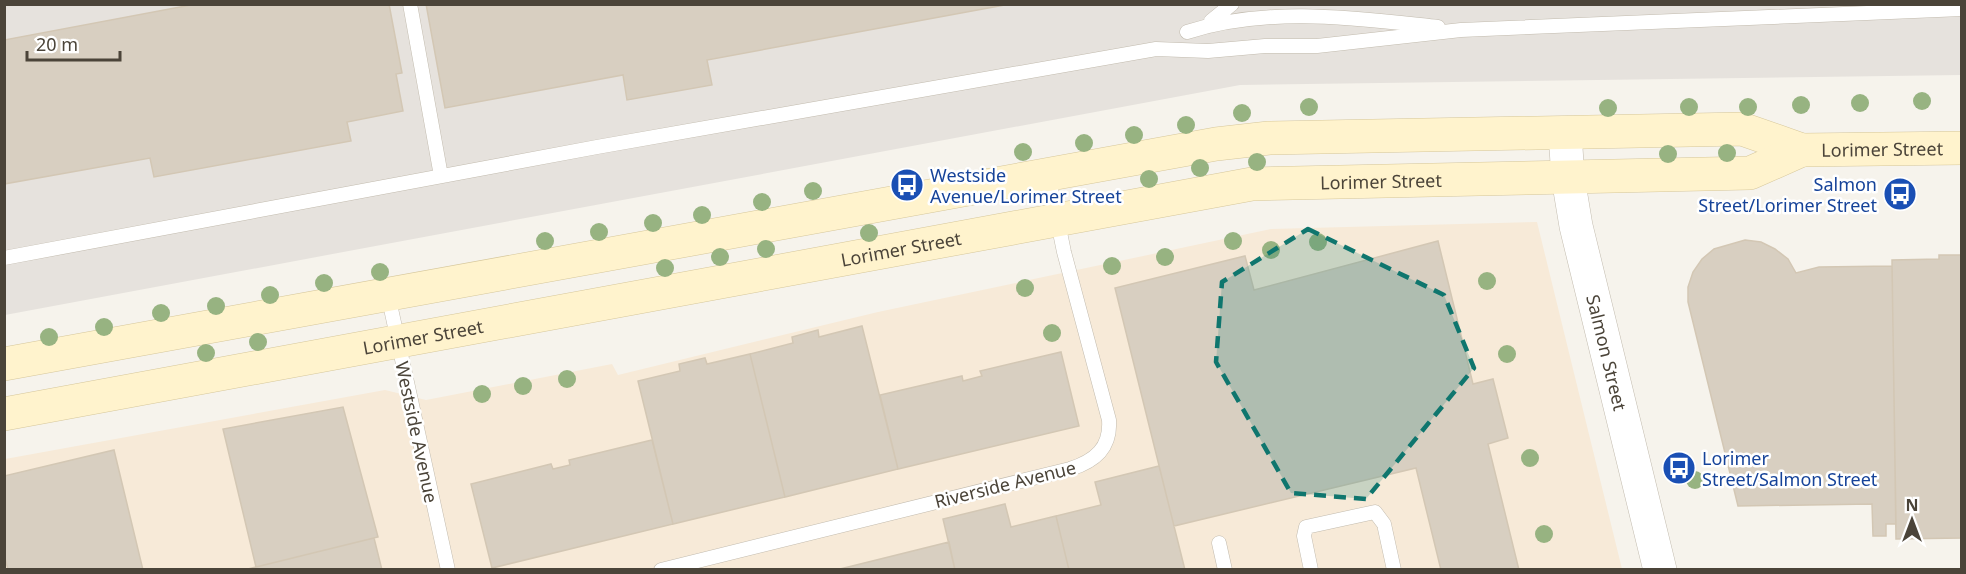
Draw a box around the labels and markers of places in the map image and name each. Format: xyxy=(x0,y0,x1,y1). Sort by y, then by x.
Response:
place label: Westside Avenue/Lorimer Street xyxy=(930,163,1122,208)
bus stop icon: Westside Avenue/Lorimer Street xyxy=(889,167,925,203)
place label: Salmon Street/Lorimer Street xyxy=(1698,172,1878,217)
bus stop icon: Salmon Street/Lorimer Street xyxy=(1882,176,1918,212)
place label: Lorimer Street/Salmon Street xyxy=(1702,446,1878,491)
bus stop icon: Lorimer Street/Salmon Street xyxy=(1661,450,1697,486)

